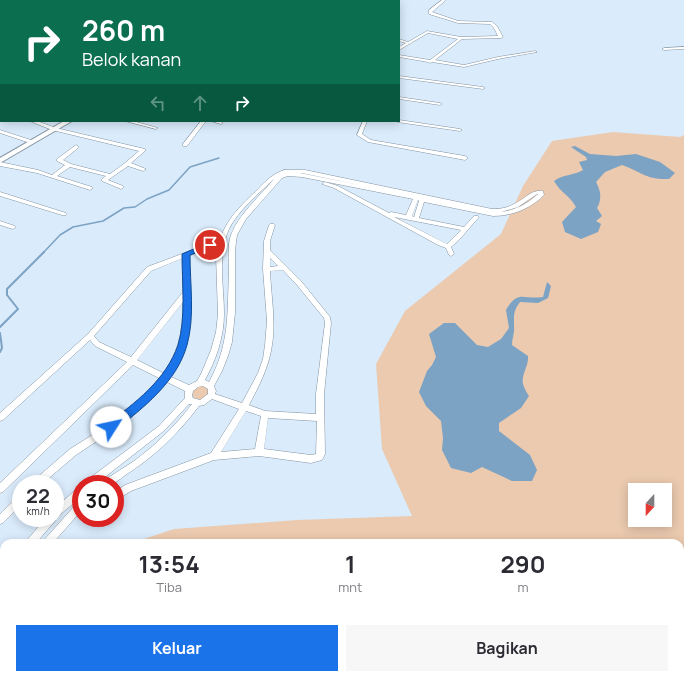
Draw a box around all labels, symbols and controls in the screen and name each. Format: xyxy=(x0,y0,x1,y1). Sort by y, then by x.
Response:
text: 260 m xyxy=(82,11,165,49)
icon: right xyxy=(16,16,68,68)
text: Belok kanan xyxy=(82,47,181,71)
icon: left xyxy=(147,92,169,114)
icon: ahead xyxy=(189,92,211,114)
icon: right xyxy=(231,92,253,114)
pin xyxy=(193,228,227,262)
icon: arrive xyxy=(199,234,221,256)
position arrow xyxy=(90,406,132,448)
speed limit sign: 30 xyxy=(72,475,124,527)
text: 22 xyxy=(26,482,50,509)
north arrow xyxy=(628,483,672,527)
map controls xyxy=(628,483,672,527)
text: km/h xyxy=(26,504,50,518)
text: 13:54 xyxy=(138,547,200,580)
text: 1 xyxy=(345,547,355,580)
text: 290 xyxy=(501,547,546,580)
text: Tiba xyxy=(156,578,182,596)
text: mnt xyxy=(338,578,362,596)
text: m xyxy=(518,578,529,596)
button: Keluar xyxy=(16,625,338,671)
button: Bagikan xyxy=(346,625,668,671)

